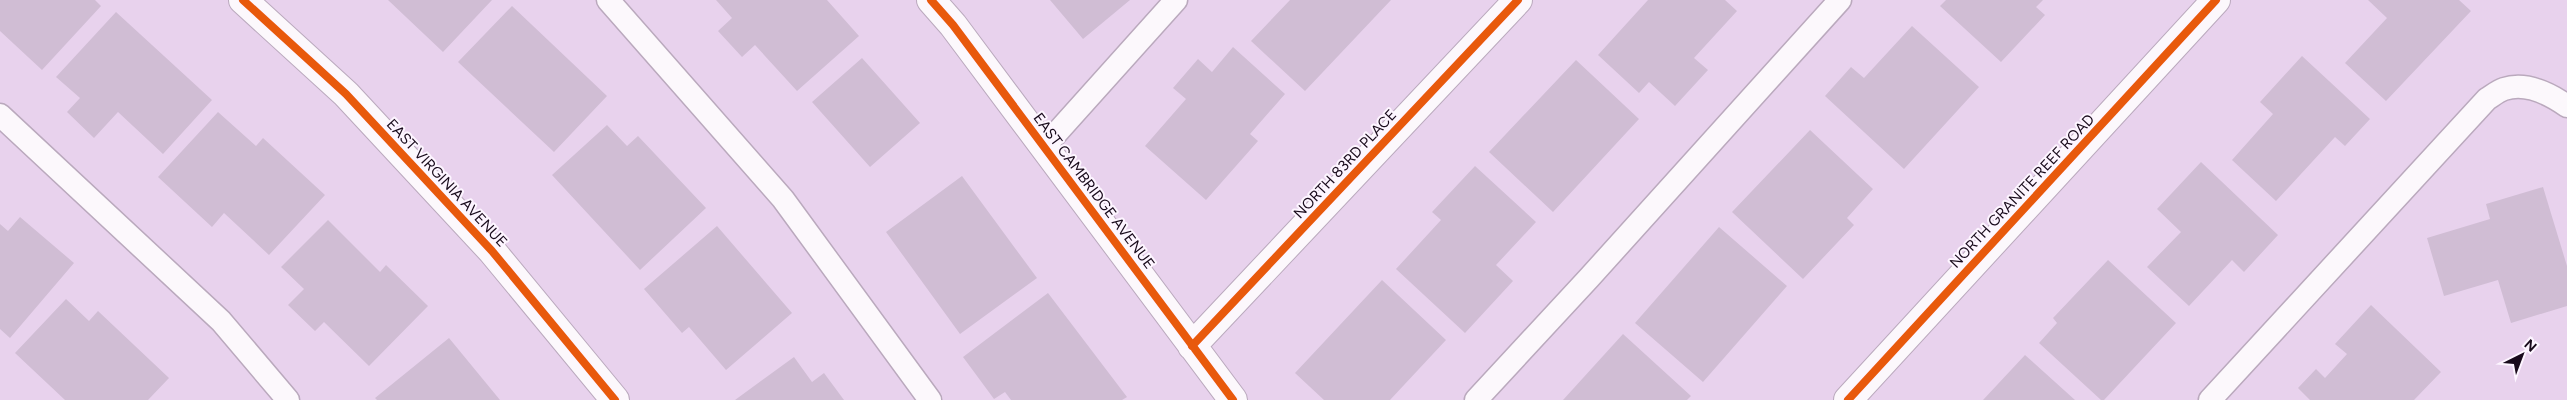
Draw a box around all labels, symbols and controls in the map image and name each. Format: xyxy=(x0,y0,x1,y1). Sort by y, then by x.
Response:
street label: NORTH 83RD PLACE xyxy=(1290,106,1400,222)
street label: EAST CAMBRIDGE AVENUE xyxy=(1029,109,1159,273)
street label: NORTH GRANITE REEF ROAD xyxy=(1946,110,2098,272)
street label: EAST VIRGINIA AVENUE xyxy=(383,115,511,251)
north arrow xyxy=(2497,330,2547,380)
text: N xyxy=(2521,336,2540,356)

